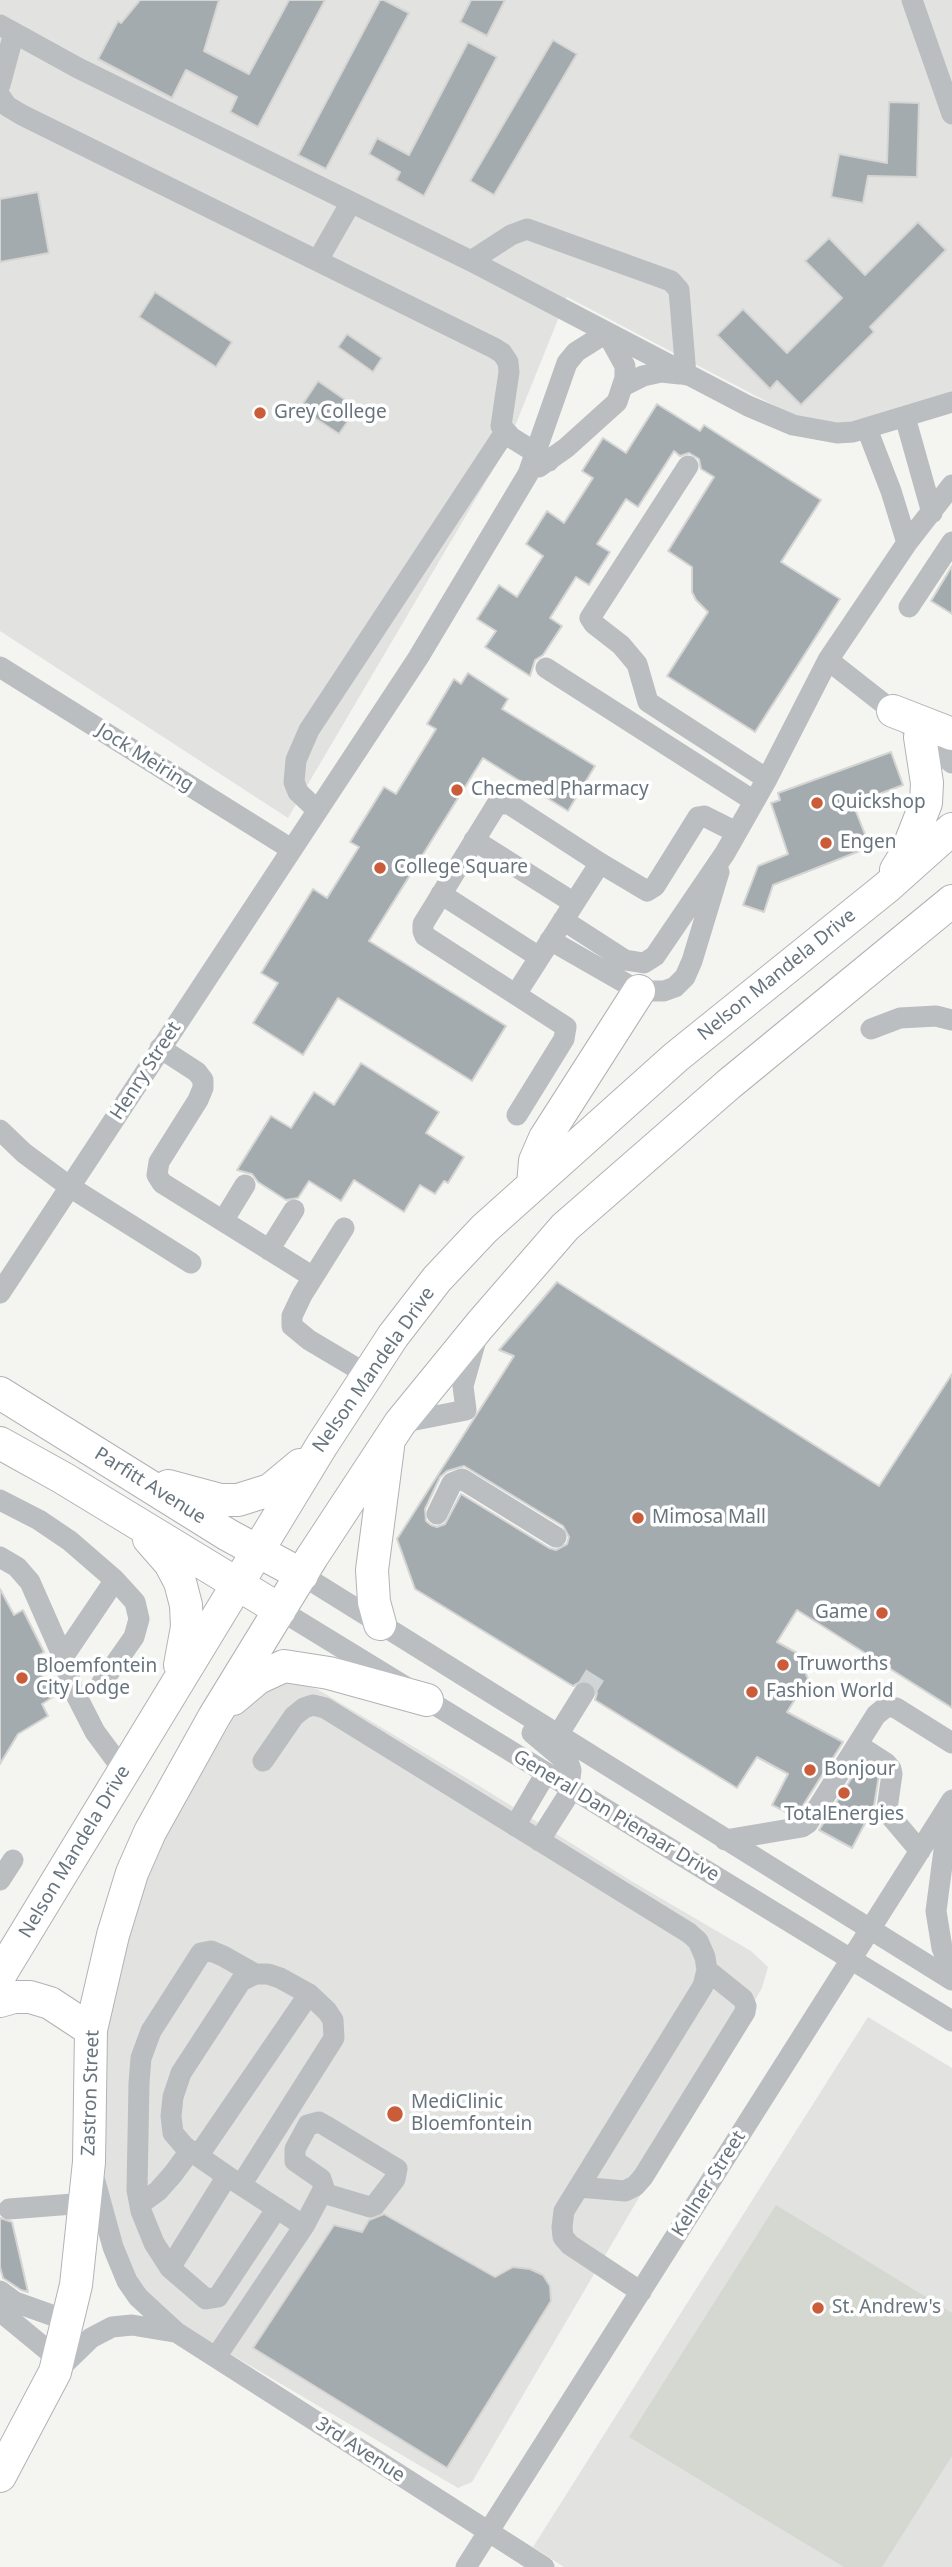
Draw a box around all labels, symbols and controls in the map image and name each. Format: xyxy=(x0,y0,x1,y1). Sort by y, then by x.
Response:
place label: Grey College xyxy=(274,402,387,424)
marker: Grey College xyxy=(252,405,268,421)
street label: Jock Meiring xyxy=(92,719,198,797)
place label: Checmed Pharmacy xyxy=(471,779,649,801)
marker: Checmed Pharmacy xyxy=(449,782,465,798)
place label: Quickshop xyxy=(831,792,926,814)
marker: Quickshop xyxy=(809,795,825,811)
place label: Engen xyxy=(840,832,896,854)
marker: Engen xyxy=(818,835,834,851)
place label: College Square xyxy=(394,857,528,879)
marker: College Square xyxy=(372,860,388,876)
street label: Nelson Mandela Drive xyxy=(693,904,861,1046)
street label: Henry Street xyxy=(106,1018,186,1124)
street label: Nelson Mandela Drive xyxy=(308,1283,440,1457)
street label: Parfitt Avenue xyxy=(90,1443,210,1529)
place label: Mimosa Mall xyxy=(652,1507,766,1529)
marker: Mimosa Mall xyxy=(630,1510,646,1526)
place label: Game xyxy=(815,1602,868,1624)
marker: Game xyxy=(874,1605,890,1621)
place label: Truworths xyxy=(797,1654,888,1676)
place label: Bloemfontein City Lodge xyxy=(36,1656,157,1700)
marker: Truworths xyxy=(775,1657,791,1673)
marker: Bloemfontein City Lodge xyxy=(14,1670,30,1686)
place label: Fashion World xyxy=(766,1681,894,1703)
marker: Fashion World xyxy=(744,1684,760,1700)
street label: General Dan Pienaar Drive xyxy=(509,1745,723,1887)
place label: Bonjour xyxy=(824,1759,896,1781)
street label: Nelson Mandela Drive xyxy=(15,1762,135,1942)
marker: Bonjour xyxy=(802,1762,818,1778)
marker: TotalEnergies xyxy=(836,1785,852,1801)
place label: TotalEnergies xyxy=(784,1804,904,1826)
street label: Zastron Street xyxy=(77,2030,105,2156)
place label: MediClinic Bloemfontein xyxy=(411,2092,532,2136)
marker: MediClinic Bloemfontein xyxy=(385,2104,405,2124)
street label: Kellner Street xyxy=(667,2127,751,2241)
place label: St. Andrew's xyxy=(832,2297,941,2319)
marker: St. Andrew's xyxy=(810,2300,826,2316)
street label: 3rd Avenue xyxy=(311,2413,409,2487)

